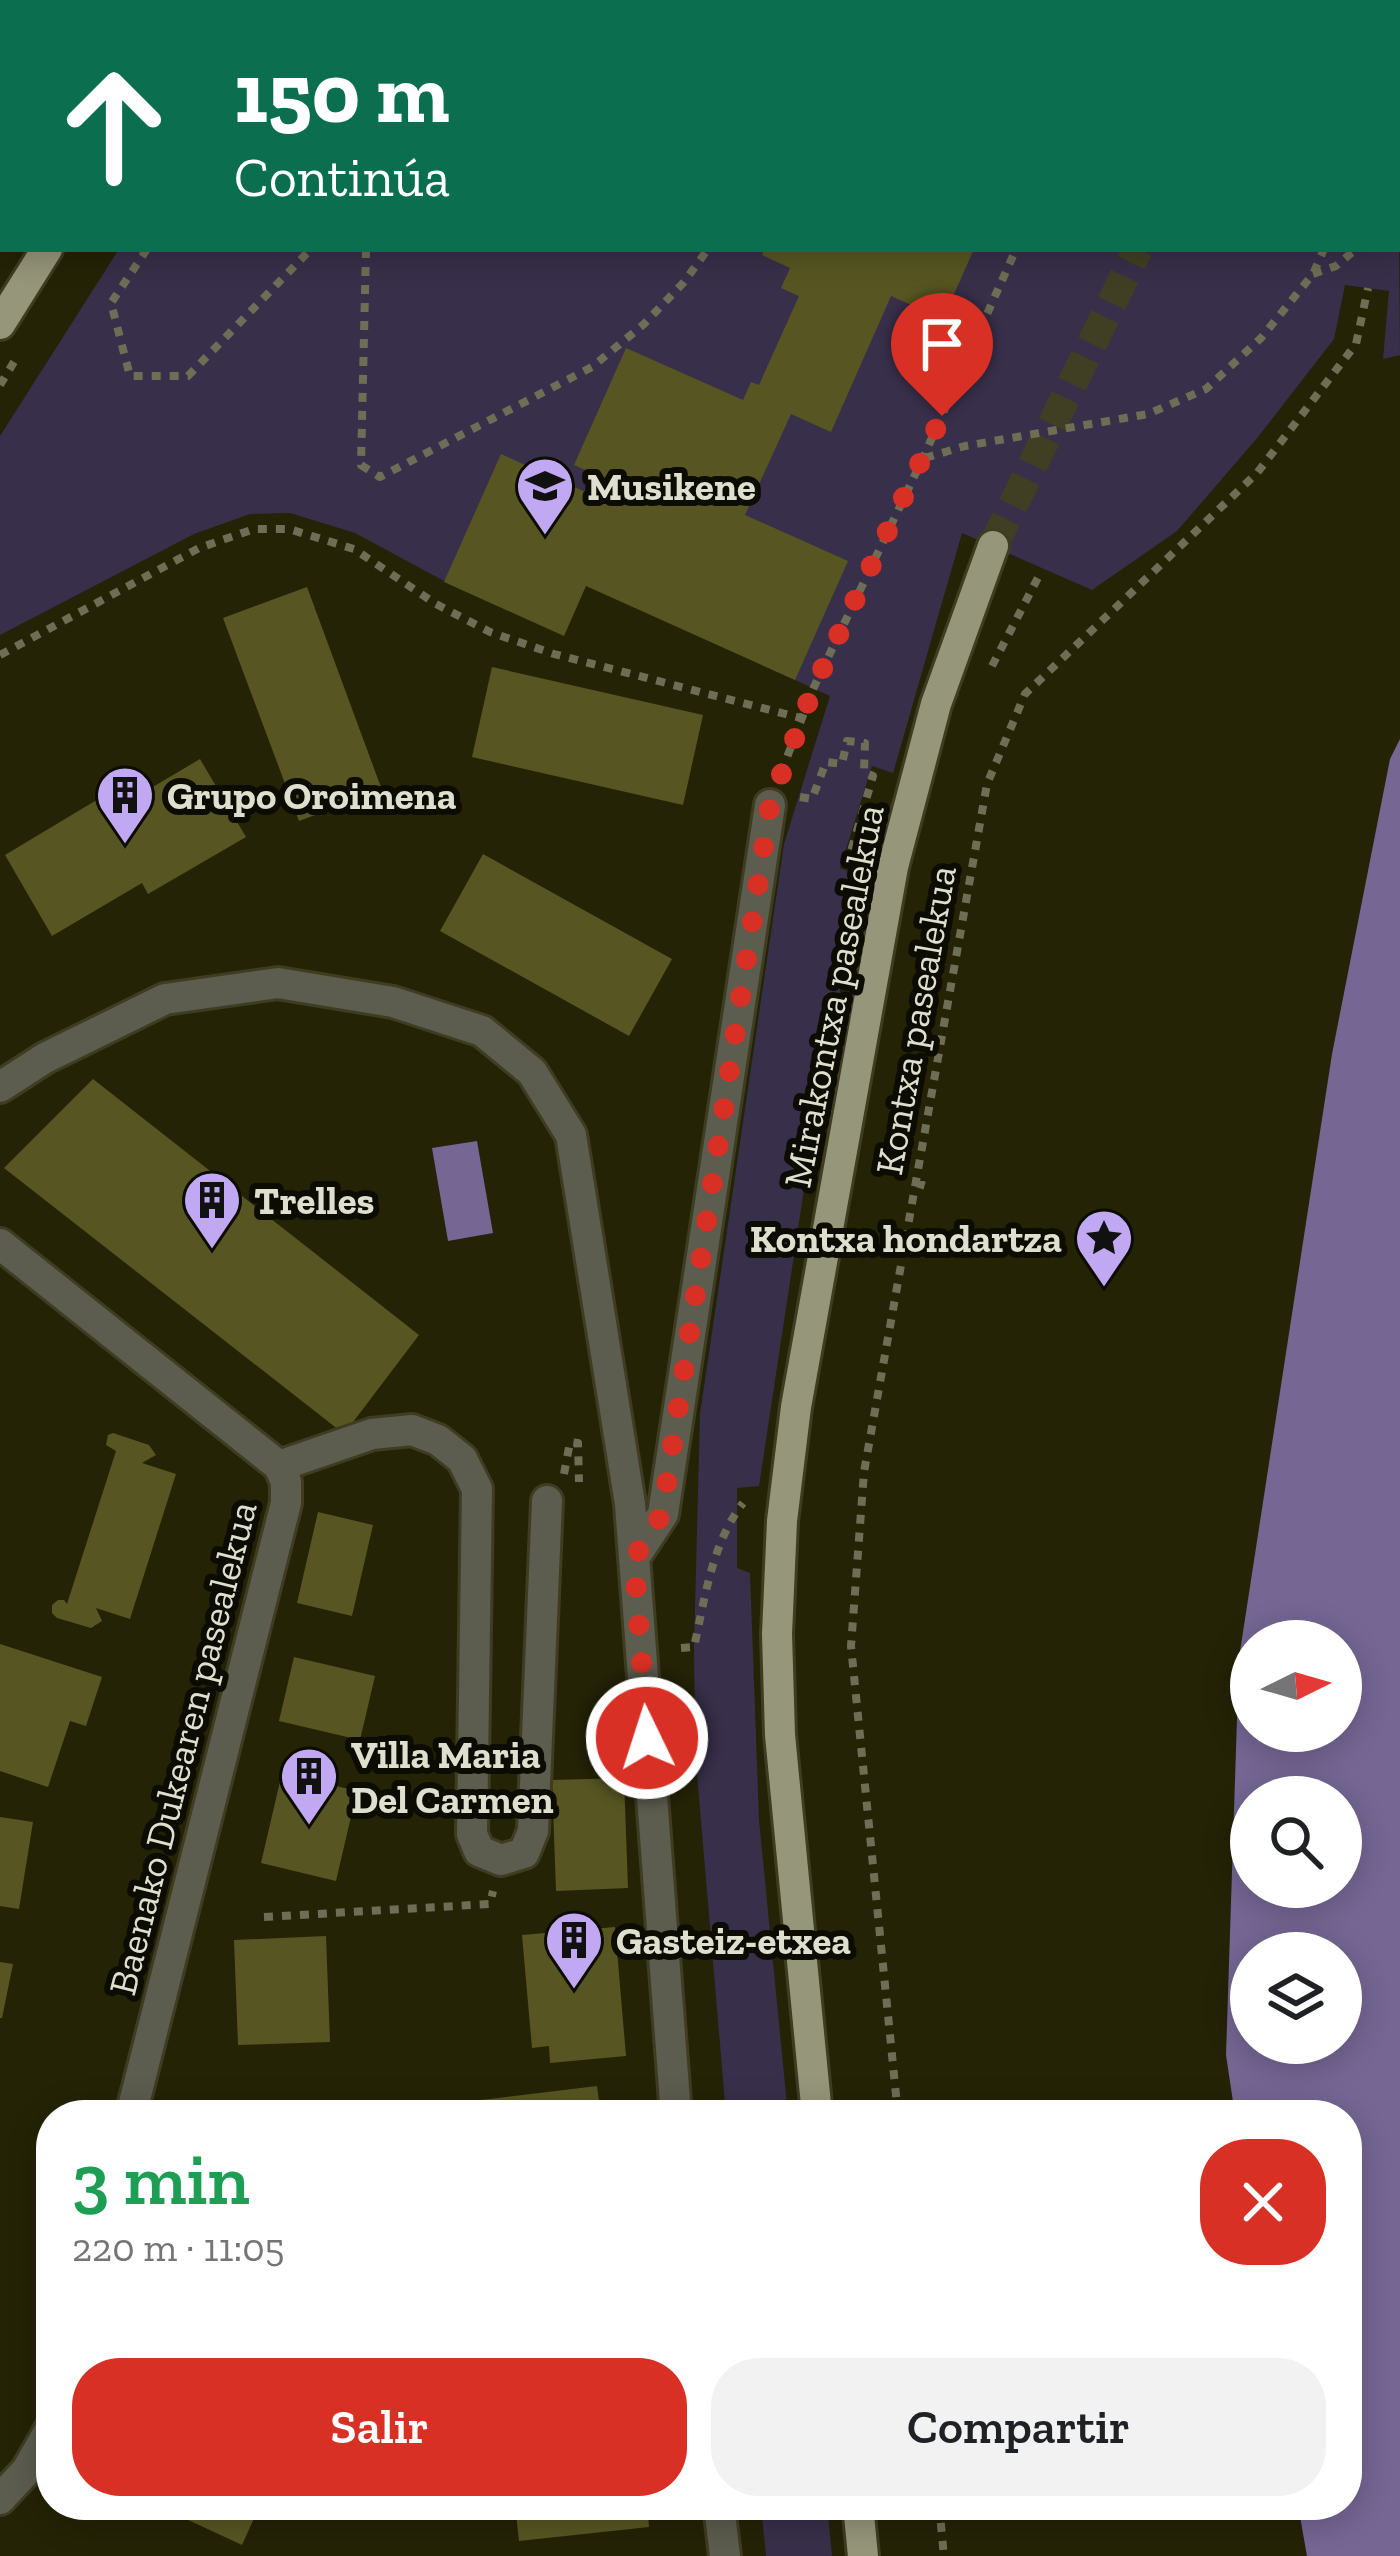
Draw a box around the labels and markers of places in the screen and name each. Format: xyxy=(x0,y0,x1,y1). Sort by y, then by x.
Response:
pin xyxy=(891,293,993,416)
school or university icon: Musikene xyxy=(514,455,576,537)
place label: Musikene xyxy=(587,463,756,510)
building icon: Grupo Oroimena xyxy=(94,764,156,846)
place label: Grupo Oroimena xyxy=(167,772,457,819)
building icon: Trelles xyxy=(181,1169,243,1251)
place label: Trelles xyxy=(254,1177,374,1224)
place icon: Kontxa hondartza xyxy=(1073,1207,1135,1289)
place label: Kontxa hondartza xyxy=(750,1215,1062,1262)
place label: Villa Maria Del Carmen xyxy=(351,1731,554,1823)
building icon: Villa Maria Del Carmen xyxy=(278,1745,340,1827)
building icon: Gasteiz-etxea xyxy=(543,1909,605,1991)
place label: Gasteiz-etxea xyxy=(616,1917,851,1964)

